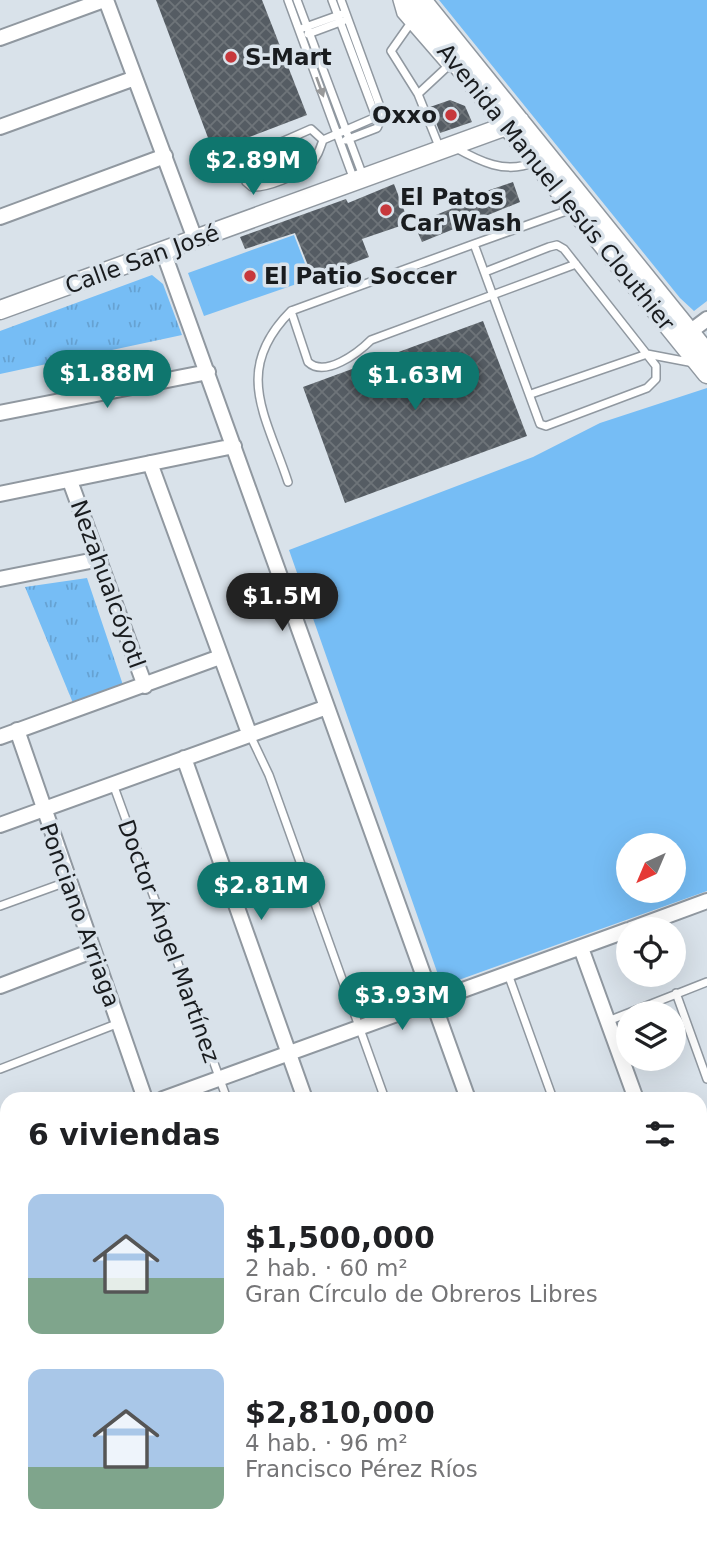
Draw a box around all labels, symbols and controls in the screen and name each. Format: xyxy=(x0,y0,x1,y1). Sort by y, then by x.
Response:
street label: Avenida Manuel Jesús Clouthier xyxy=(432,38,680,336)
place label: S-Mart xyxy=(245,44,332,70)
marker: S-Mart xyxy=(223,49,239,65)
one-way arrow xyxy=(315,76,326,97)
place label: Oxxo xyxy=(372,102,437,128)
marker: Oxxo xyxy=(443,107,459,123)
pin: $2.89M xyxy=(196,138,310,197)
text: $2.89M xyxy=(205,147,301,173)
place label: El Patos Car Wash xyxy=(400,184,522,236)
marker: El Patos Car Wash xyxy=(378,202,394,218)
street label: Calle San José xyxy=(61,219,223,299)
place label: El Patio Soccer xyxy=(264,263,457,289)
marker: El Patio Soccer xyxy=(242,268,258,284)
pin: $1.88M xyxy=(50,350,164,410)
pin: $1.63M xyxy=(358,352,472,412)
text: $1.88M xyxy=(59,360,155,386)
text: $1.63M xyxy=(367,362,463,388)
street label: Nezahualcóyotl xyxy=(66,496,150,672)
pin: $1.5M xyxy=(233,574,331,633)
text: $1.5M xyxy=(242,583,322,609)
street label: Doctor Ángel Martínez xyxy=(113,816,226,1066)
street label: Ponciano Arriaga xyxy=(35,819,125,1011)
north arrow xyxy=(616,833,686,903)
map controls xyxy=(616,833,686,1071)
pin: $2.81M xyxy=(204,862,318,922)
text: $2.81M xyxy=(213,872,309,898)
button: locate xyxy=(616,917,686,987)
pin: $3.93M xyxy=(345,972,459,1032)
text: $3.93M xyxy=(354,982,450,1008)
button: layers xyxy=(616,1001,686,1071)
icon: filters xyxy=(641,1115,679,1153)
text: 6 viviendas xyxy=(28,1117,220,1152)
text: $1,500,000 xyxy=(245,1220,435,1255)
icon: home xyxy=(84,1222,168,1306)
text: 2 hab. · 60 m² xyxy=(245,1255,408,1281)
text: Gran Círculo de Obreros Libres xyxy=(245,1281,598,1307)
text: $2,810,000 xyxy=(245,1395,435,1430)
icon: home xyxy=(84,1397,168,1481)
text: 4 hab. · 96 m² xyxy=(245,1430,408,1456)
text: Francisco Pérez Ríos xyxy=(245,1456,478,1482)

